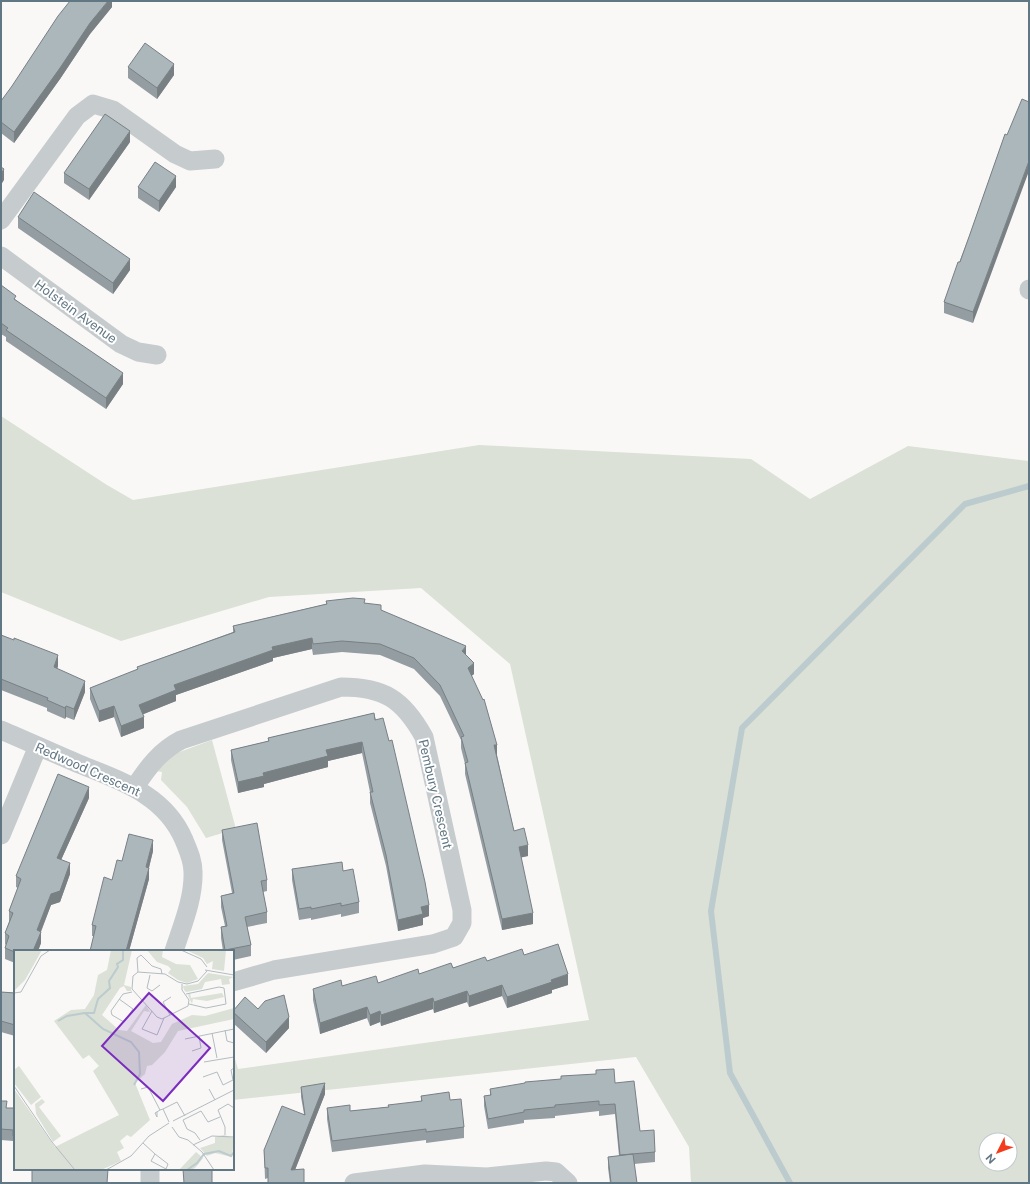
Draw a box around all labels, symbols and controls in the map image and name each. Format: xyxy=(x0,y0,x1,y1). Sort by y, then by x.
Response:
street label: Holstein Avenue xyxy=(32,276,120,346)
street label: Pembury Crescent xyxy=(416,738,455,850)
street label: Redwood Crescent xyxy=(33,739,143,799)
inset map xyxy=(14,950,234,1170)
north arrow xyxy=(978,1132,1018,1172)
text: N xyxy=(983,1151,998,1166)

